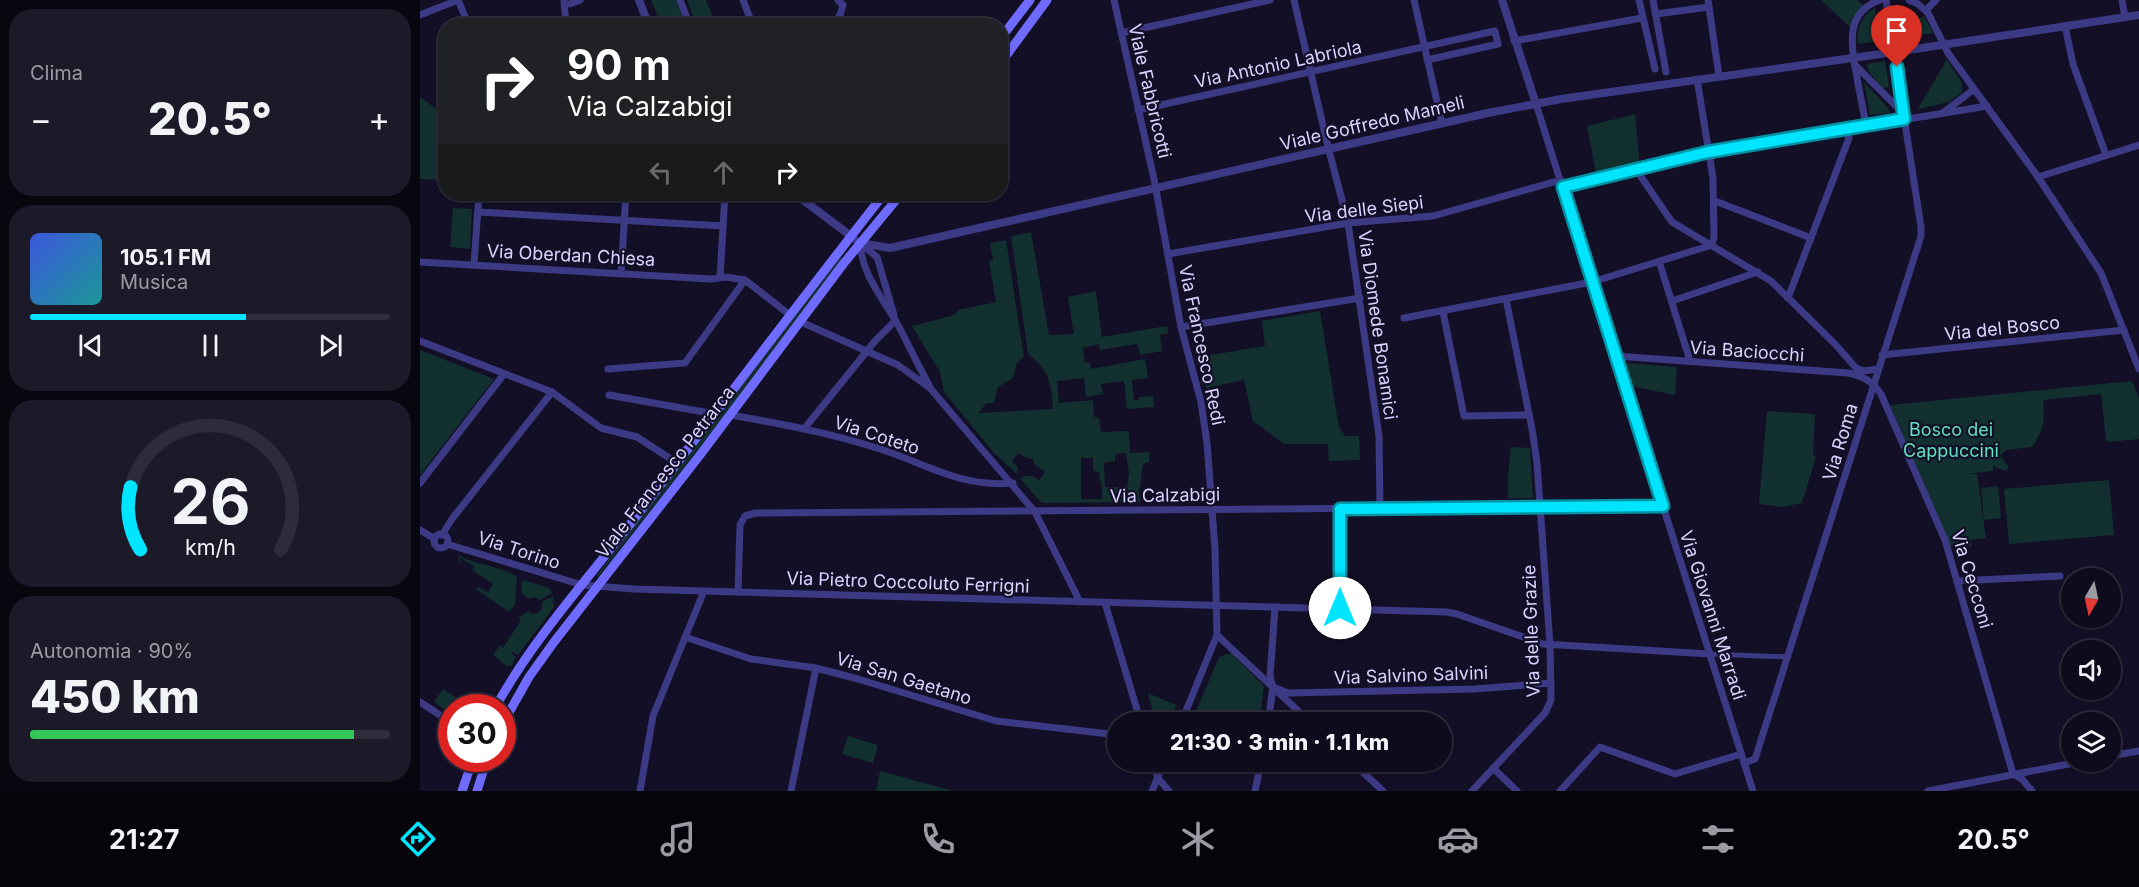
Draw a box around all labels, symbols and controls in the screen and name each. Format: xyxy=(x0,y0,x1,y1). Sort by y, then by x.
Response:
pin xyxy=(1871,5,1922,67)
icon: arrive xyxy=(1880,14,1913,47)
street label: Viale Fabbricotti xyxy=(1124,22,1176,160)
street label: Via Antonio Labriola xyxy=(1193,36,1363,92)
text: 90 m xyxy=(567,39,671,90)
icon: right xyxy=(468,42,546,120)
text: Clima xyxy=(30,61,83,85)
text: Via Calzabigi xyxy=(567,90,733,123)
text: 20.5° xyxy=(148,91,272,146)
street label: Viale Goffredo Mameli xyxy=(1278,92,1466,154)
text: − xyxy=(30,99,52,139)
text: + xyxy=(368,99,390,139)
icon: left xyxy=(644,156,677,189)
icon: ahead xyxy=(707,156,740,189)
icon: right xyxy=(770,156,803,189)
street label: Via delle Siepi xyxy=(1303,191,1425,227)
street label: Via Diomede Bonamici xyxy=(1354,229,1402,421)
street label: Via Oberdan Chiesa xyxy=(486,240,656,270)
text: 105.1 FM xyxy=(120,244,211,270)
street label: Via Francesco Redi xyxy=(1175,263,1229,427)
text: Musica xyxy=(120,270,188,294)
street label: Via del Bosco xyxy=(1943,311,2061,345)
icon: previous xyxy=(74,329,107,362)
icon: pause xyxy=(194,329,227,362)
icon: next xyxy=(314,329,347,362)
street label: Via Baciocchi xyxy=(1689,337,1805,365)
street label: Viale Francesco Petrarca xyxy=(591,382,739,562)
street label: Via Roma xyxy=(1818,401,1862,483)
street label: Via Coteto xyxy=(832,411,922,459)
park label: Bosco dei Cappuccini xyxy=(1903,419,1999,461)
text: 26 xyxy=(170,464,250,539)
street label: Via Calzabigi xyxy=(1110,484,1220,506)
street label: Via Torino xyxy=(475,527,563,573)
street label: Via Cecconi xyxy=(1947,527,1997,631)
street label: Via Giovanni Marradi xyxy=(1676,528,1750,702)
text: km/h xyxy=(185,535,235,561)
street label: Via delle Grazie xyxy=(1518,564,1544,698)
street label: Via Pietro Coccoluto Ferrigni xyxy=(786,567,1030,597)
north arrow xyxy=(2061,568,2121,628)
map controls xyxy=(2061,568,2121,772)
position arrow xyxy=(1308,576,1372,640)
text: Autonomia · 90% xyxy=(30,639,193,663)
button: sound xyxy=(2061,640,2121,700)
street label: Via San Gaetano xyxy=(834,647,974,709)
street label: Via Salvino Salvini xyxy=(1333,662,1489,688)
text: 450 km xyxy=(30,669,200,724)
speed limit sign: 30 xyxy=(438,694,516,772)
button: layers xyxy=(2061,712,2121,772)
text: 21:30 · 3 min · 1.1 km xyxy=(1170,729,1389,755)
icon: directions xyxy=(397,818,439,860)
icon: music xyxy=(657,818,699,860)
icon: phone xyxy=(917,818,959,860)
icon: climate xyxy=(1177,818,1219,860)
icon: car xyxy=(1437,818,1479,860)
icon: filters xyxy=(1697,818,1739,860)
text: 21:27 xyxy=(109,823,179,856)
text: 20.5° xyxy=(1957,823,2030,856)

